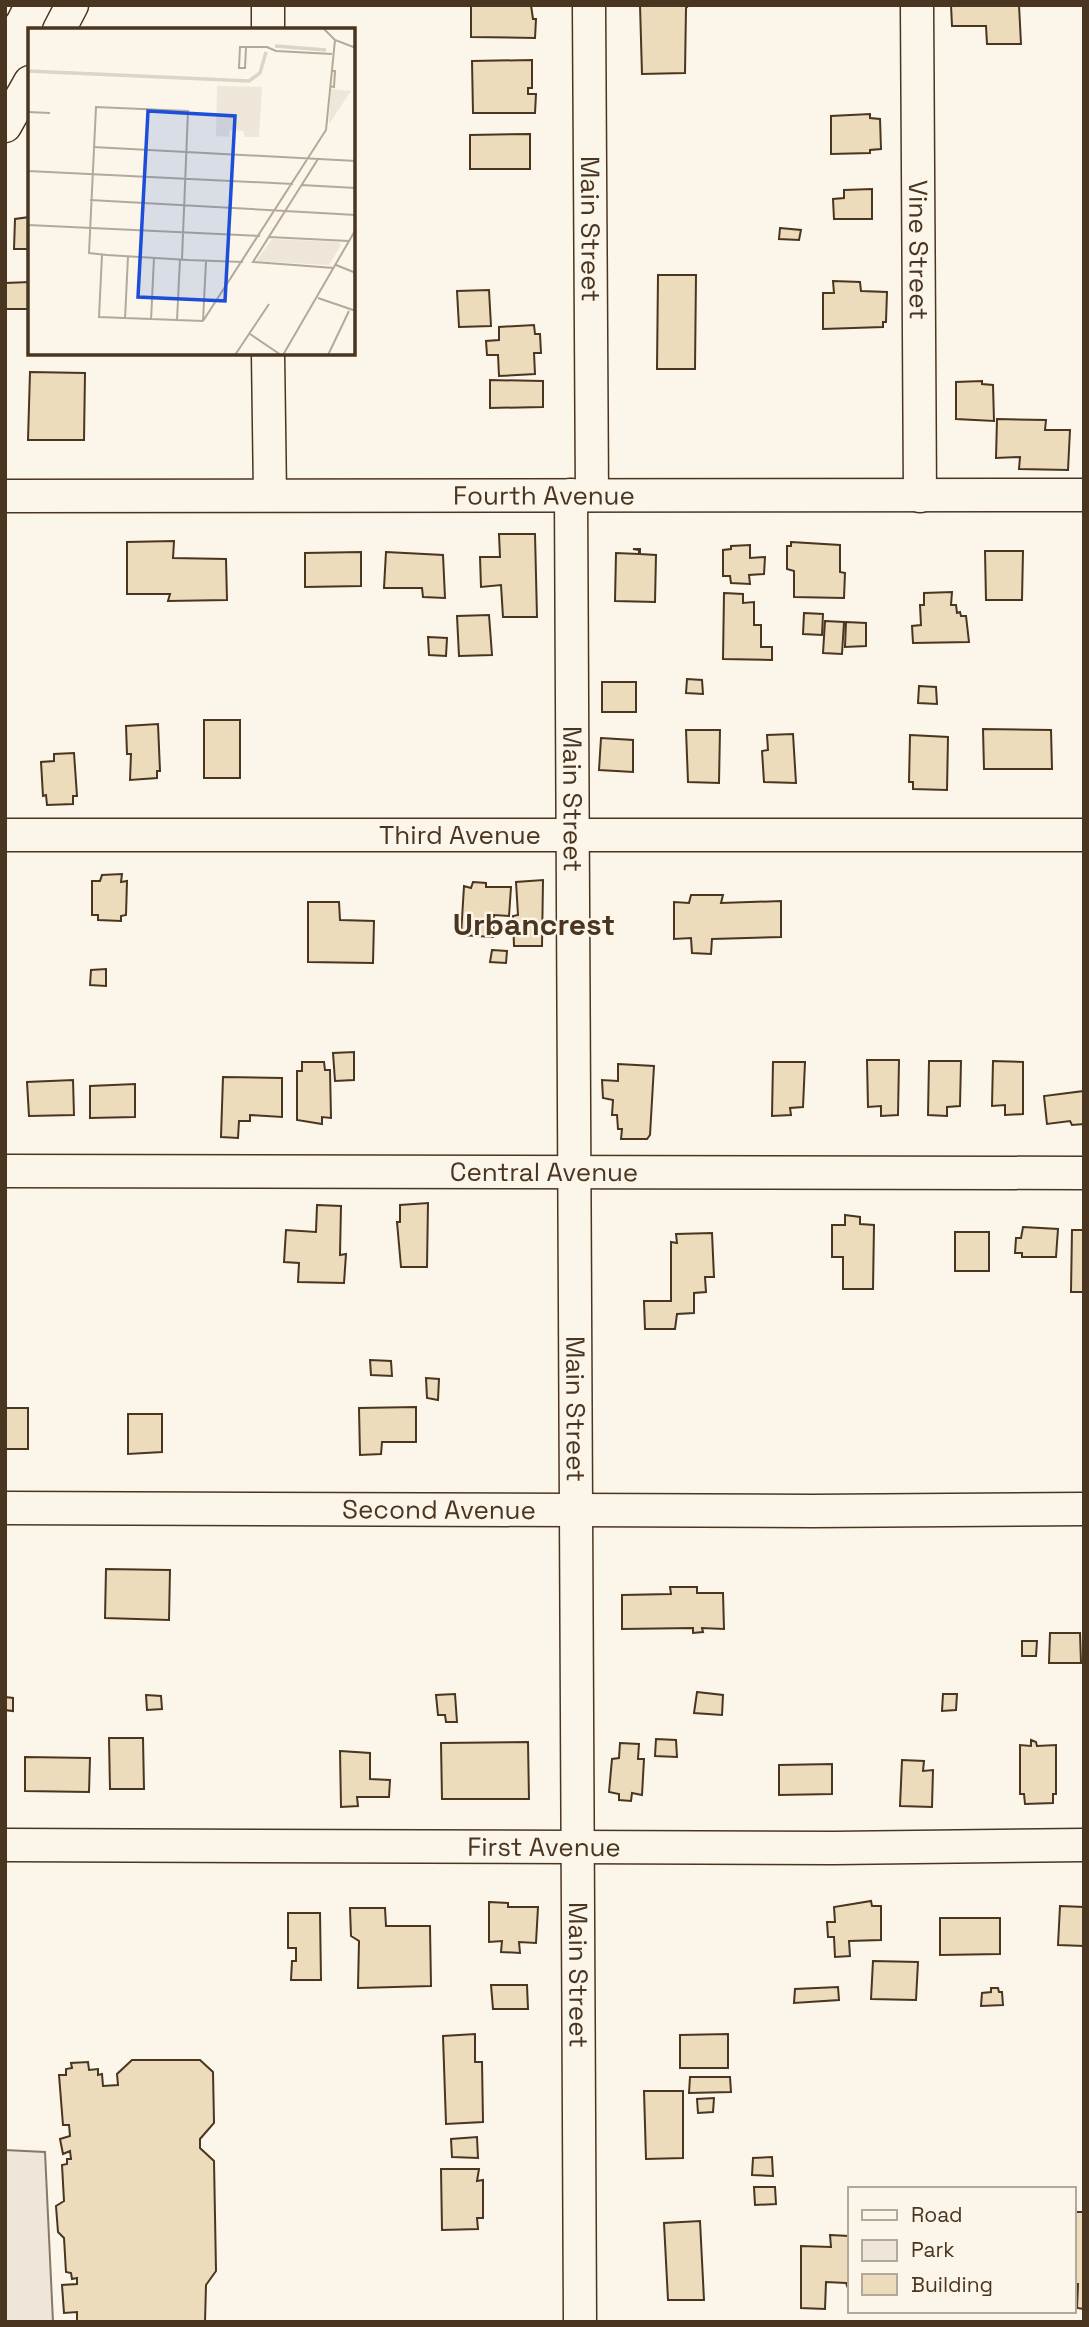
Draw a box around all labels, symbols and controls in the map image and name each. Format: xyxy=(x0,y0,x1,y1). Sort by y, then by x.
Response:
inset map xyxy=(28,28,355,355)
street label: Main Street xyxy=(573,156,608,302)
street label: Vine Street xyxy=(901,180,936,320)
street label: Fourth Avenue xyxy=(453,478,635,513)
street label: Main Street xyxy=(555,726,590,872)
street label: Third Avenue xyxy=(379,818,541,852)
district label: Urbancrest xyxy=(453,905,615,944)
street label: Central Avenue xyxy=(450,1155,638,1189)
street label: Main Street xyxy=(558,1336,593,1482)
street label: Second Avenue xyxy=(342,1492,536,1527)
street label: First Avenue xyxy=(467,1830,621,1864)
street label: Main Street xyxy=(561,1902,596,2048)
legend xyxy=(848,2187,1075,2313)
text: Road xyxy=(911,2201,963,2228)
text: Park xyxy=(911,2236,955,2263)
text: Building xyxy=(911,2271,993,2298)

